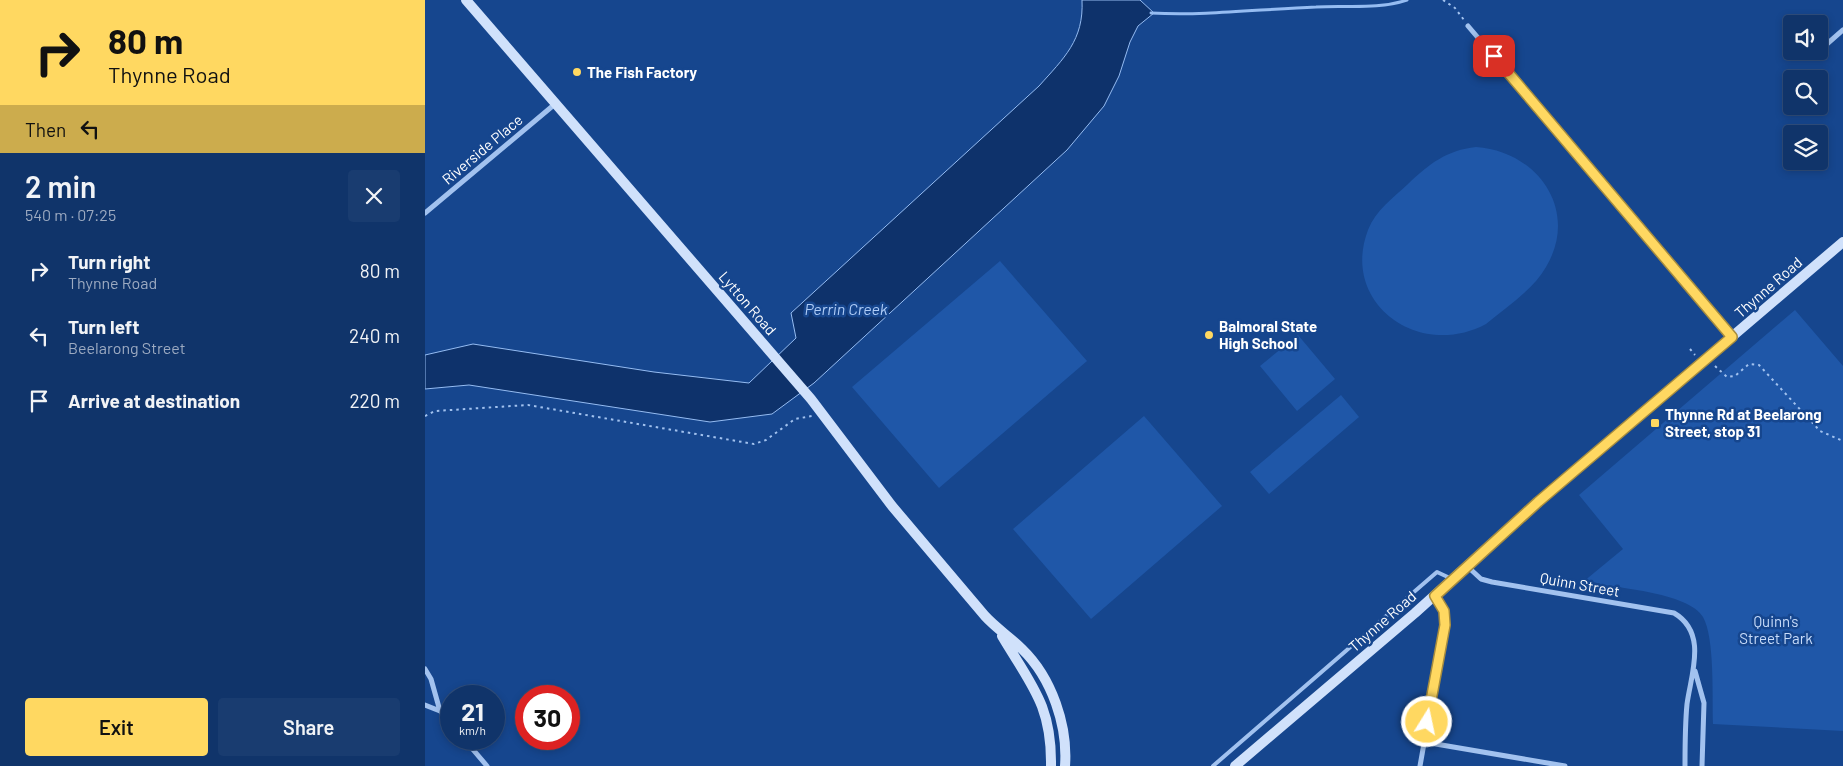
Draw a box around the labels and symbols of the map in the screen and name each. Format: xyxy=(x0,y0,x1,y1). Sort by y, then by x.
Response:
pin xyxy=(1473,35,1515,77)
place label: The Fish Factory xyxy=(587,63,698,81)
marker: The Fish Factory xyxy=(571,66,583,78)
street label: Riverside Place xyxy=(438,110,526,188)
street label: Thynne Road xyxy=(1731,253,1805,321)
street label: Lytton Road xyxy=(715,268,781,338)
water label: Perrin Creek xyxy=(804,299,888,318)
place label: Balmoral State High School xyxy=(1219,317,1317,352)
marker: Balmoral State High School xyxy=(1203,329,1215,341)
place label: Thynne Rd at Beelarong Street, stop 31 xyxy=(1665,405,1822,440)
marker: Thynne Rd at Beelarong Street, stop 31 xyxy=(1649,417,1661,429)
street label: Quinn Street xyxy=(1539,568,1621,600)
street label: Thynne Road xyxy=(1345,587,1419,655)
park label: Quinn's Street Park xyxy=(1739,612,1813,647)
speed limit sign: 30 xyxy=(515,685,580,750)
position arrow xyxy=(1400,695,1452,747)

